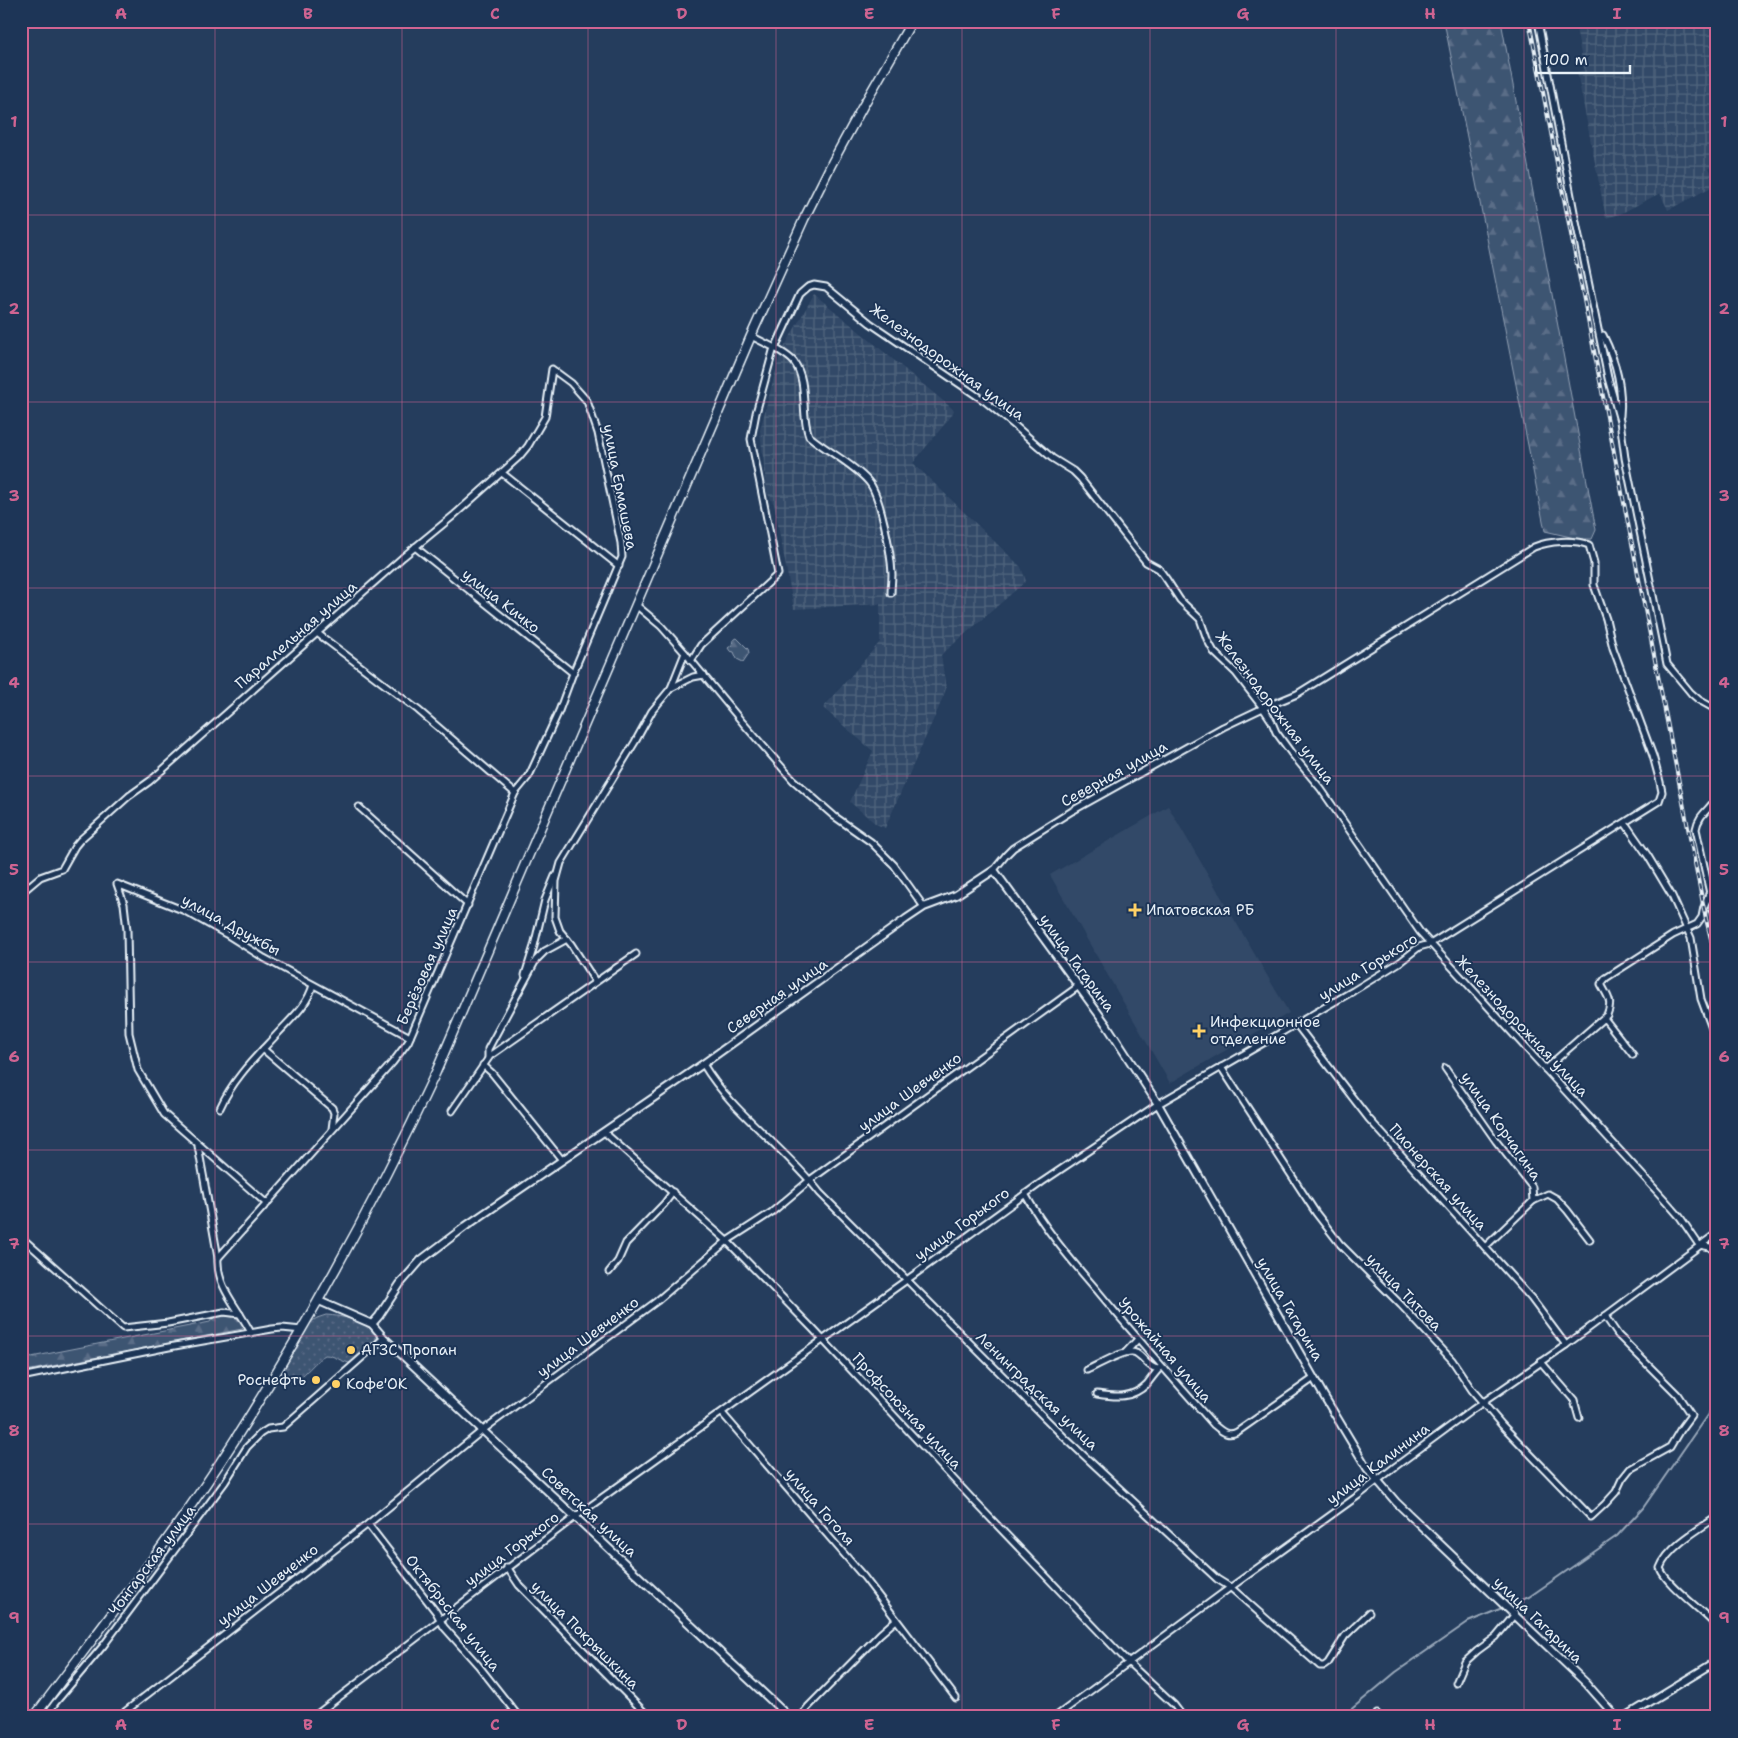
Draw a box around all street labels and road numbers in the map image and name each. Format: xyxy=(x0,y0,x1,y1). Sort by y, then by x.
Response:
street label: Железнодорожная улица xyxy=(866,299,1029,425)
street label: улица Ермашева xyxy=(598,422,642,552)
street label: улица Кичко xyxy=(458,564,544,638)
street label: Параллельная улица xyxy=(231,576,362,693)
street label: Железнодорожная улица xyxy=(1211,628,1339,789)
street label: Северная улица xyxy=(1057,736,1171,812)
street label: улица Дружбы xyxy=(178,890,284,960)
street label: Берёзовая улица xyxy=(392,903,462,1028)
street label: улица Гагарина xyxy=(1035,910,1120,1017)
street label: улица Горького xyxy=(1315,929,1421,1005)
street label: Железнодорожная улица xyxy=(1451,951,1593,1101)
street label: Северная улица xyxy=(723,953,832,1038)
street label: улица Шевченко xyxy=(854,1048,966,1136)
street label: улица Корчагина xyxy=(1456,1068,1546,1185)
street label: Пионерская улица xyxy=(1385,1119,1492,1235)
street label: улица Горького xyxy=(910,1183,1014,1265)
street label: улица Титова xyxy=(1362,1249,1447,1336)
street label: улица Гагарина xyxy=(1252,1253,1328,1365)
street label: улица Шевченко xyxy=(533,1292,643,1382)
street label: Урожайная улица xyxy=(1114,1293,1217,1407)
street label: Ленинградская улица xyxy=(972,1327,1103,1455)
street label: Профсоюзная улица xyxy=(848,1349,967,1474)
street label: улица Калинина xyxy=(1323,1418,1434,1509)
street label: Советская улица xyxy=(537,1462,642,1562)
street label: улица Гоголя xyxy=(781,1464,859,1550)
street label: Чонгарская улица xyxy=(104,1500,201,1619)
street label: улица Горького xyxy=(461,1507,563,1591)
street label: улица Шевченко xyxy=(213,1539,323,1631)
street label: Октябрьская улица xyxy=(401,1551,505,1676)
street label: улица Гагарина xyxy=(1489,1572,1587,1668)
street label: улица Покрышкина xyxy=(526,1576,644,1694)

